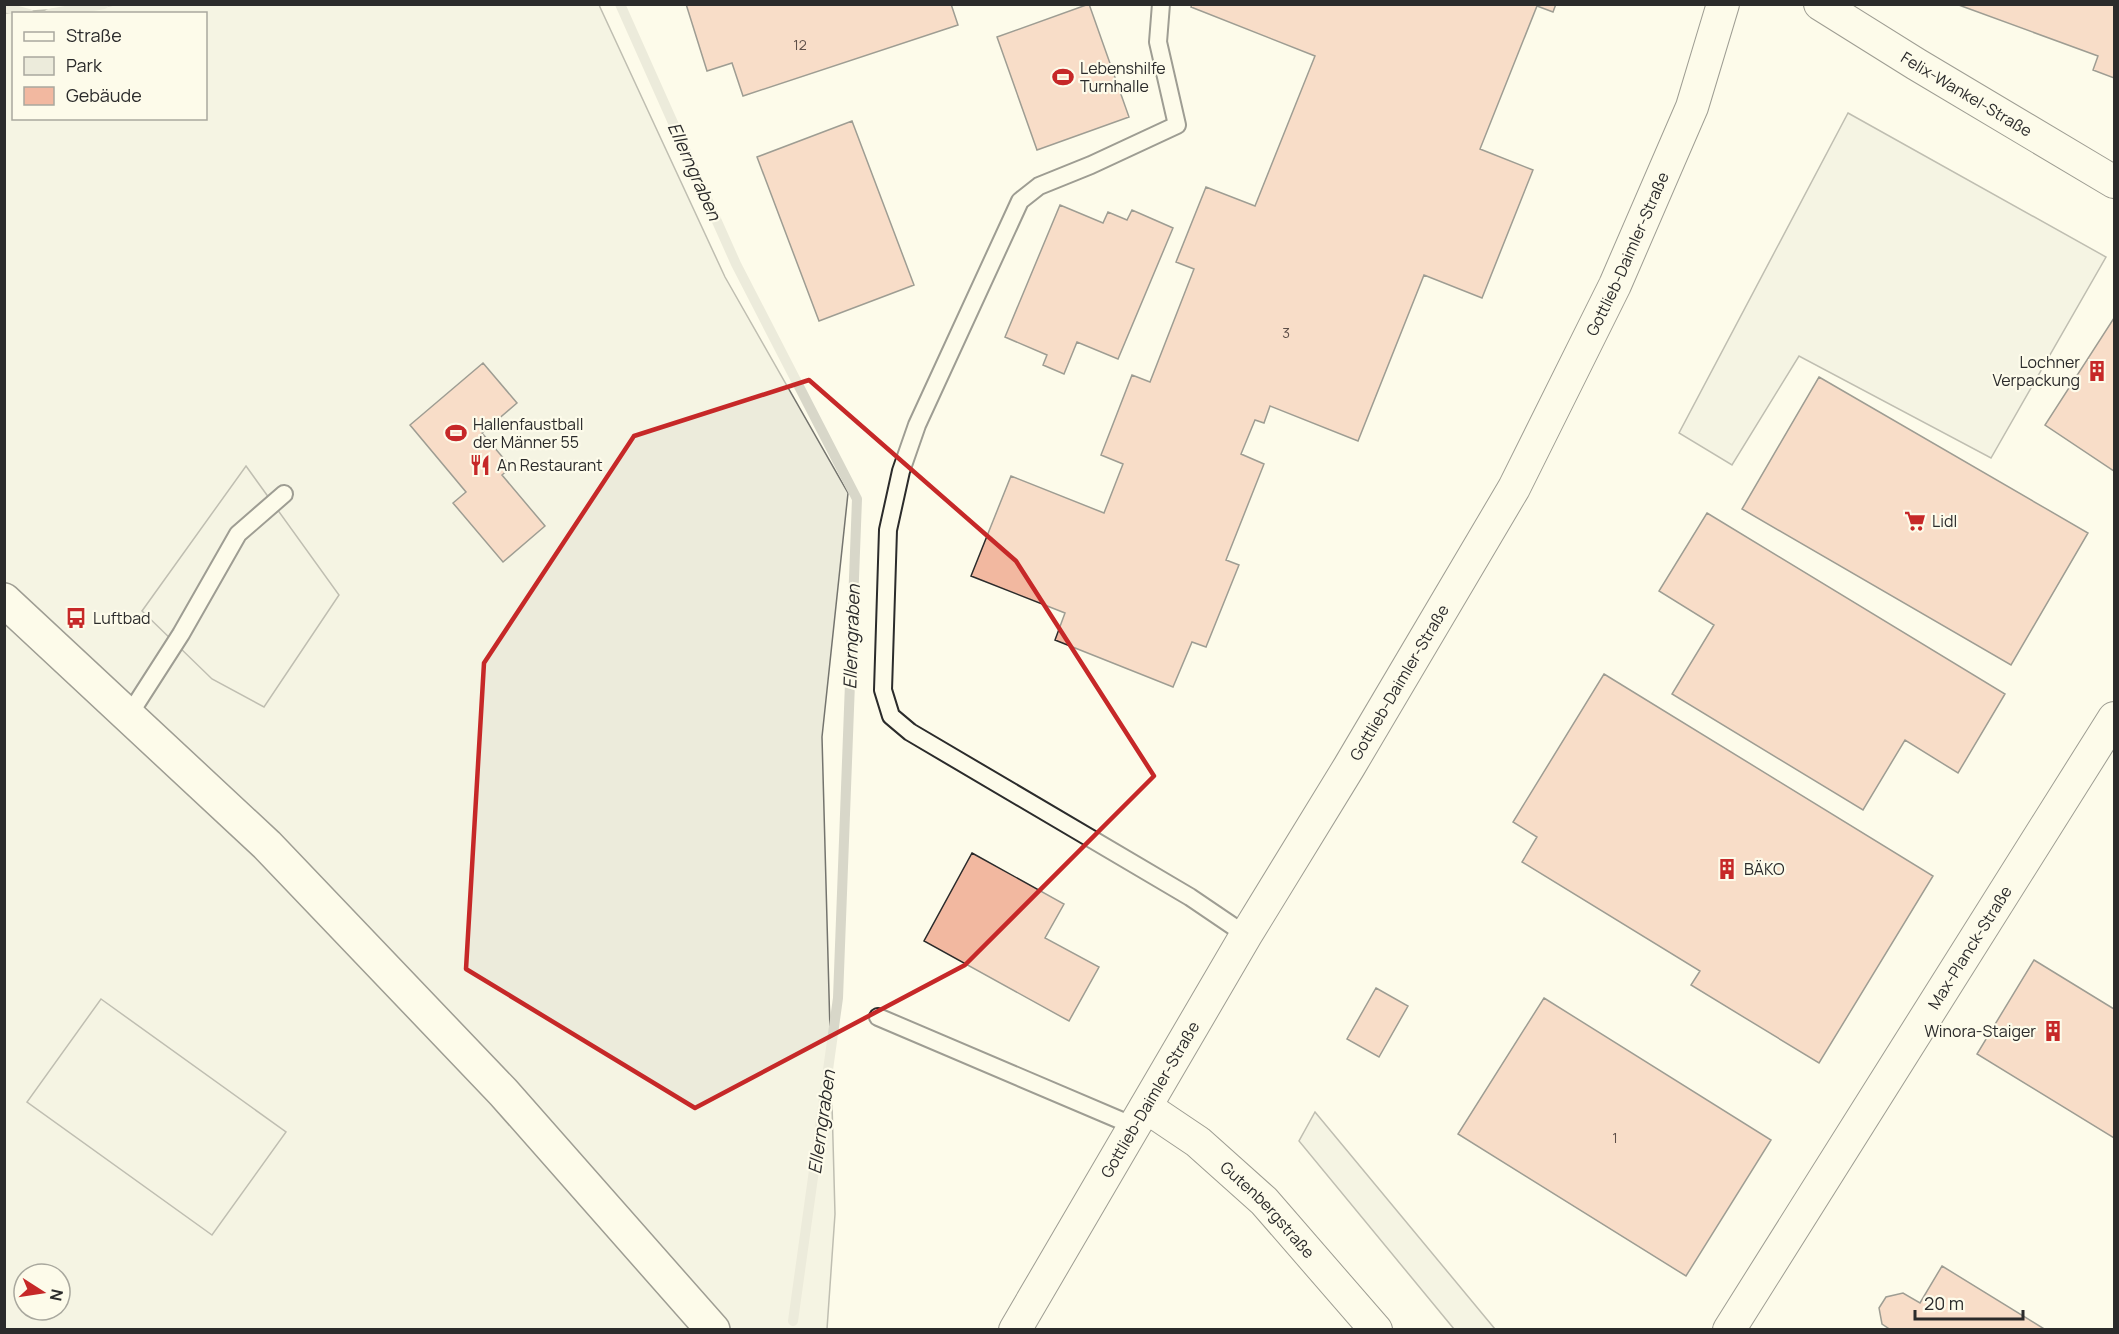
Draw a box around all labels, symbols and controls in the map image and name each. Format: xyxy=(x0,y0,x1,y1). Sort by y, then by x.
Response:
legend xyxy=(12,12,207,120)
text: Straße xyxy=(66,23,122,47)
house number: 12 xyxy=(793,35,807,54)
street label: Felix-Wankel-Straße xyxy=(1897,46,2036,142)
text: Park xyxy=(66,53,103,77)
place label: Lebenshilfe Turnhalle xyxy=(1080,57,1166,97)
sports icon: Lebenshilfe Turnhalle xyxy=(1051,65,1075,89)
text: Gebäude xyxy=(66,83,142,107)
water label: Ellerngraben xyxy=(663,118,728,225)
street label: Gottlieb-Daimler-Straße xyxy=(1580,168,1674,340)
house number: 3 xyxy=(1282,323,1290,342)
place label: Lochner Verpackung xyxy=(1993,351,2080,391)
building icon: Lochner Verpackung xyxy=(2085,359,2109,383)
place label: Hallenfaustball der Männer 55 xyxy=(473,413,583,453)
sports icon: Hallenfaustball der Männer 55 xyxy=(444,421,468,445)
restaurant icon: An Restaurant xyxy=(468,453,492,477)
place label: An Restaurant xyxy=(497,454,603,476)
supermarket icon: Lidl xyxy=(1903,509,1927,533)
place label: Lidl xyxy=(1932,510,1957,532)
water label: Ellerngraben xyxy=(837,583,865,690)
street label: Gottlieb-Daimler-Straße xyxy=(1344,600,1454,764)
bus stop icon: Luftbad xyxy=(64,606,88,630)
place label: Luftbad xyxy=(93,607,151,629)
building icon: BÄKO xyxy=(1715,857,1739,881)
place label: BÄKO xyxy=(1744,858,1785,880)
street label: Max-Planck-Straße xyxy=(1923,881,2017,1013)
street label: Gottlieb-Daimler-Straße xyxy=(1095,1017,1204,1182)
building icon: Winora-Staiger xyxy=(2041,1019,2065,1043)
place label: Winora-Staiger xyxy=(1924,1020,2036,1042)
water label: Ellerngraben xyxy=(802,1067,840,1176)
house number: 1 xyxy=(1612,1128,1618,1147)
street label: Gutenbergstraße xyxy=(1216,1156,1320,1263)
north arrow xyxy=(12,1262,72,1322)
scale bar xyxy=(1915,1283,2023,1321)
text: N xyxy=(45,1287,69,1303)
text: 20 m xyxy=(1924,1291,1964,1315)

